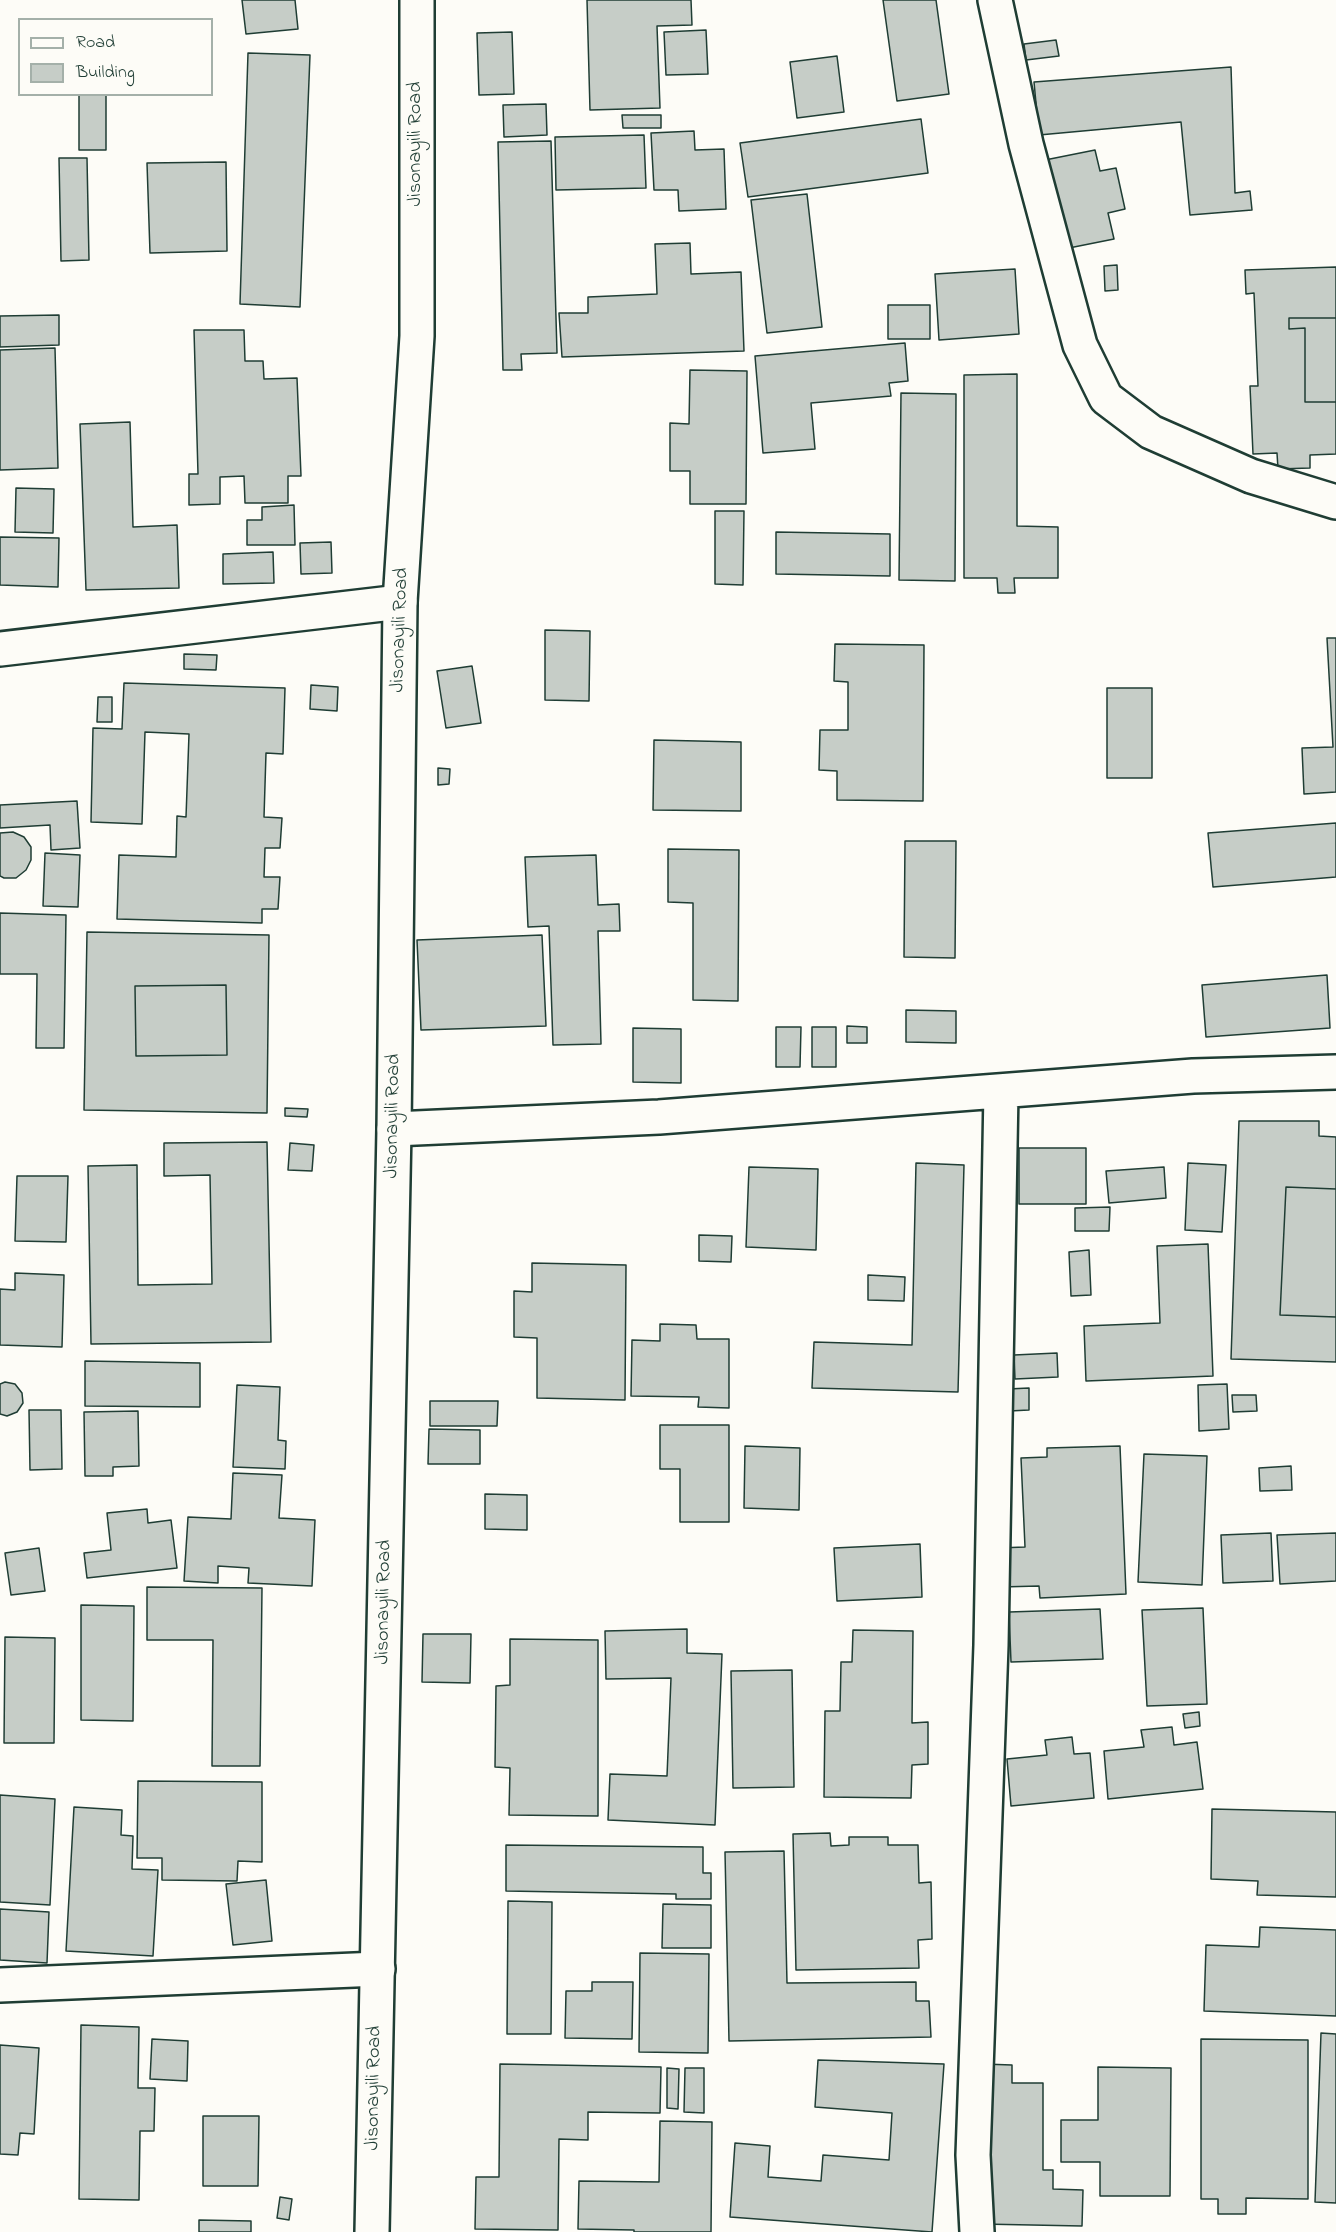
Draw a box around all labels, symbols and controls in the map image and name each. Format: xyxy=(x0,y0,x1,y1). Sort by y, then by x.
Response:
legend xyxy=(18,18,213,96)
text: Road xyxy=(76,30,115,56)
text: Building xyxy=(76,60,135,86)
street label: Jisonayili Road xyxy=(405,82,429,206)
street label: Jisonayili Road xyxy=(387,567,415,693)
street label: Jisonayili Road xyxy=(381,1053,407,1179)
street label: Jisonayili Road xyxy=(372,1539,398,1665)
street label: Jisonayili Road xyxy=(362,2025,388,2151)

